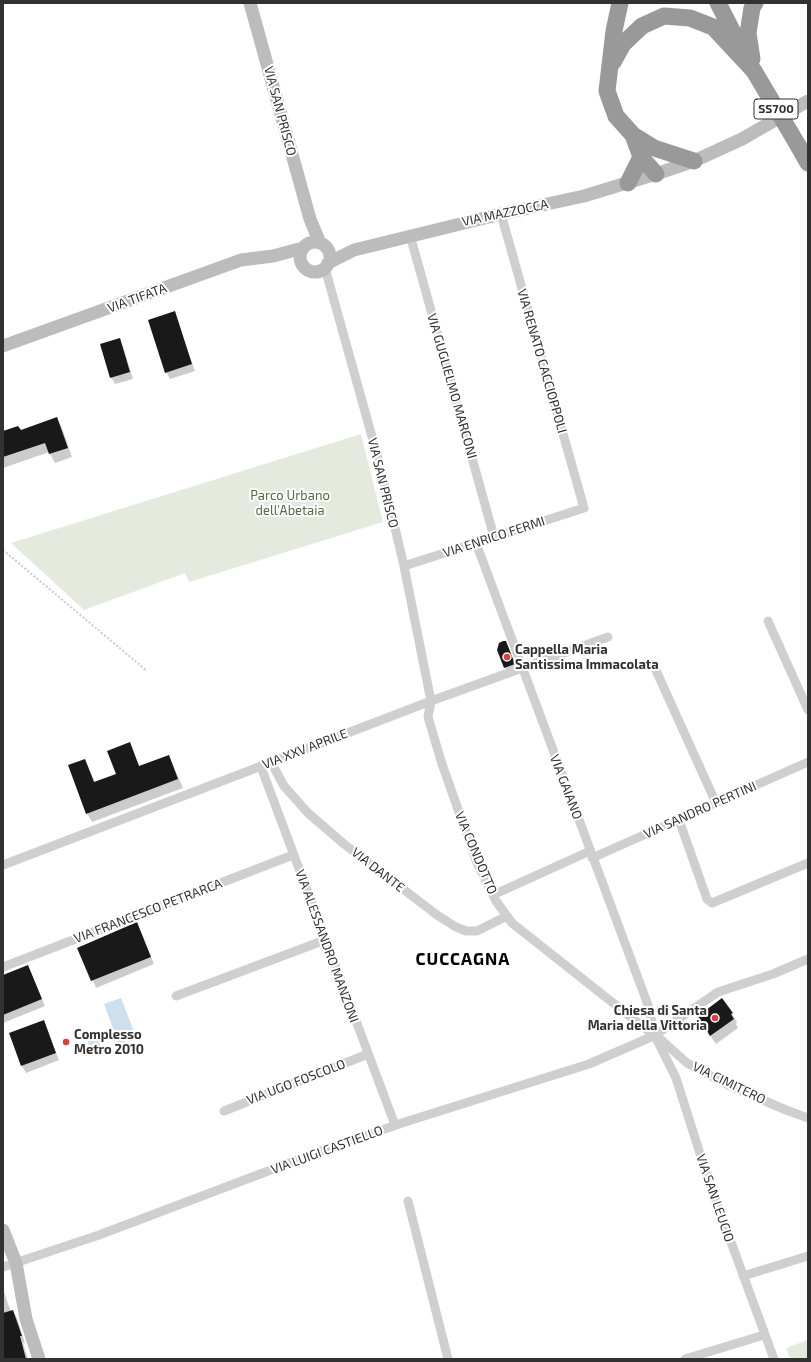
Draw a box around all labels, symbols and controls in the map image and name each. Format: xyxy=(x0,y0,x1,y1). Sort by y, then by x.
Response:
street label: VIA SAN PRISCO xyxy=(261,64,299,158)
road number: SS700 xyxy=(754,99,798,119)
street label: VIA MAZZOCCA xyxy=(460,196,550,230)
street label: VIA TIFATA xyxy=(105,280,169,316)
street label: VIA RENATO CACCIOPPOLI xyxy=(514,287,570,435)
street label: VIA GUGLIELMO MARCONI xyxy=(424,312,480,460)
street label: VIA SAN PRISCO xyxy=(364,436,402,530)
park label: Parco Urbano dell'Abetaia xyxy=(250,488,330,519)
street label: VIA ENRICO FERMI xyxy=(441,513,547,561)
place label: Cappella Maria Santissima Immacolata xyxy=(515,642,659,673)
marker: Cappella Maria Santissima Immacolata xyxy=(502,652,512,662)
street label: VIA XXV APRILE xyxy=(260,726,350,772)
street label: VIA GAIANO xyxy=(547,753,585,821)
street label: VIA SANDRO PERTINI xyxy=(641,778,759,842)
street label: VIA CONDOTTO xyxy=(452,809,500,897)
street label: VIA DANTE xyxy=(348,844,408,896)
street label: VIA ALESSANDRO MANZONI xyxy=(292,867,362,1025)
street label: VIA FRANCESCO PETRARCA xyxy=(72,875,224,947)
district label: CUCCAGNA xyxy=(416,949,510,969)
place label: Chiesa di Santa Maria della Vittoria xyxy=(588,1003,707,1034)
marker: Chiesa di Santa Maria della Vittoria xyxy=(710,1013,720,1023)
place label: Complesso Metro 2010 xyxy=(74,1027,144,1058)
marker: Complesso Metro 2010 xyxy=(61,1037,71,1047)
street label: VIA UGO FOSCOLO xyxy=(244,1056,348,1108)
street label: VIA CIMITERO xyxy=(690,1059,768,1107)
street label: VIA LUIGI CASTIELLO xyxy=(269,1122,385,1178)
street label: VIA SAN LEUCIO xyxy=(693,1152,737,1244)

